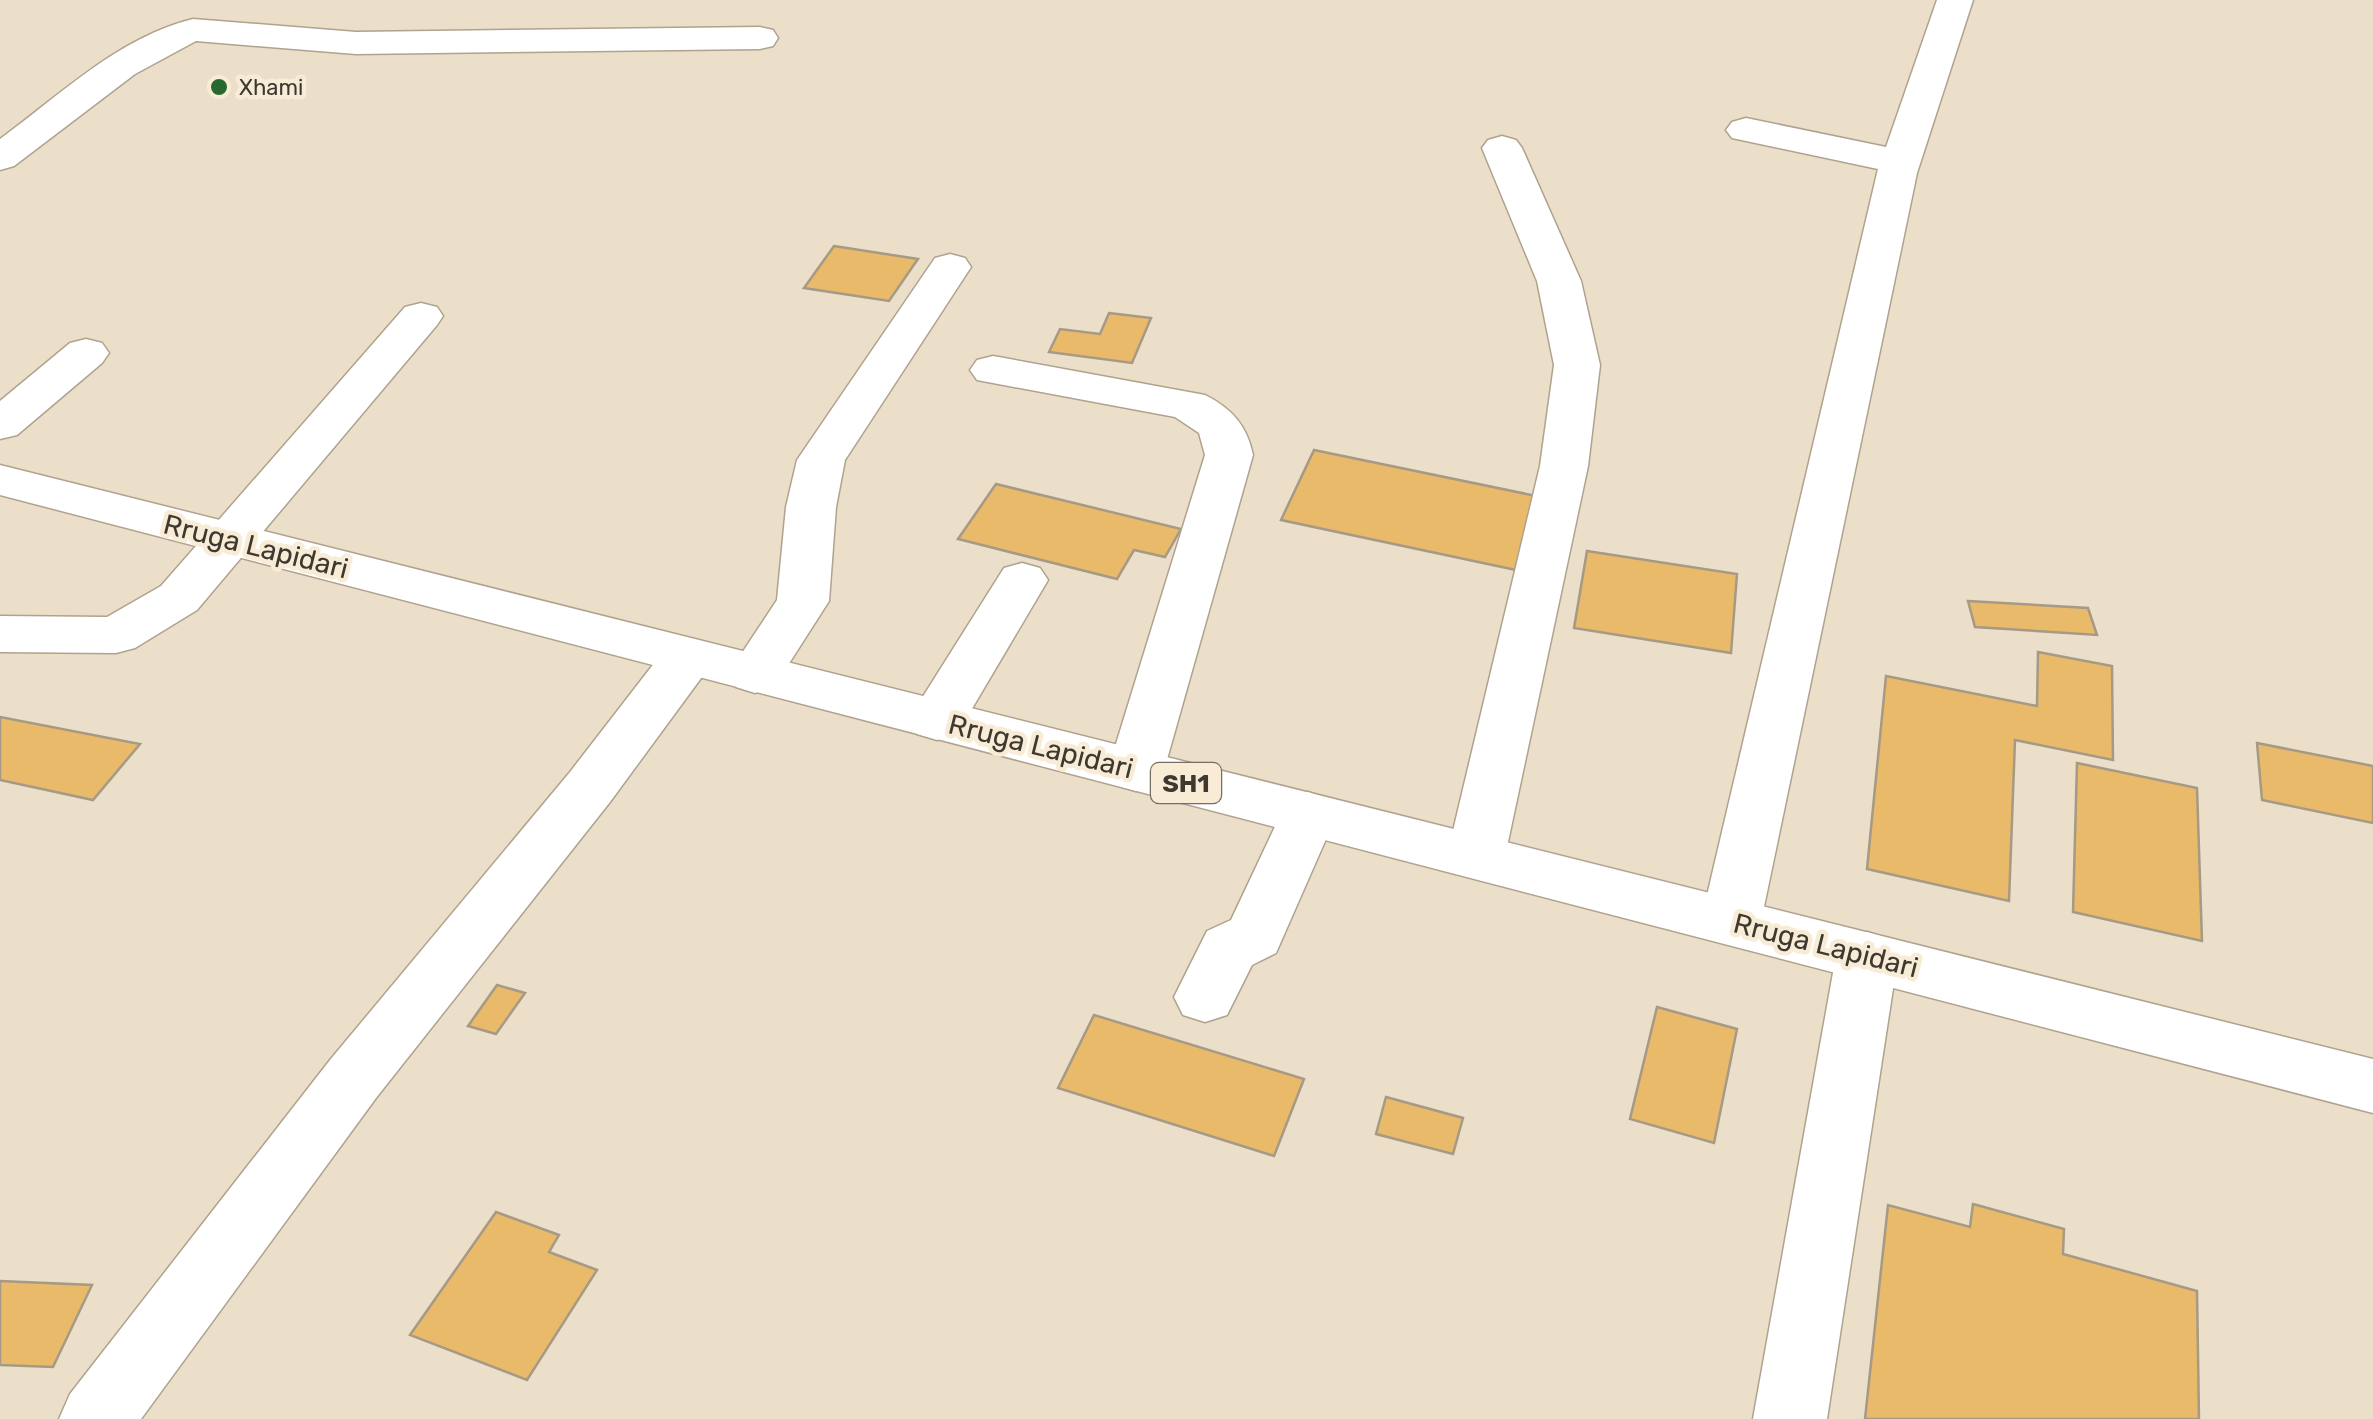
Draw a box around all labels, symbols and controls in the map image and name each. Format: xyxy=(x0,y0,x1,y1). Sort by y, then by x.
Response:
place label: Xhami xyxy=(239,74,303,101)
marker: Xhami xyxy=(208,76,230,98)
street label: Rruga Lapidari xyxy=(160,508,352,585)
street label: Rruga Lapidari xyxy=(945,708,1137,785)
road number: SH1 xyxy=(1151,763,1221,803)
street label: Rruga Lapidari xyxy=(1730,907,1922,984)

